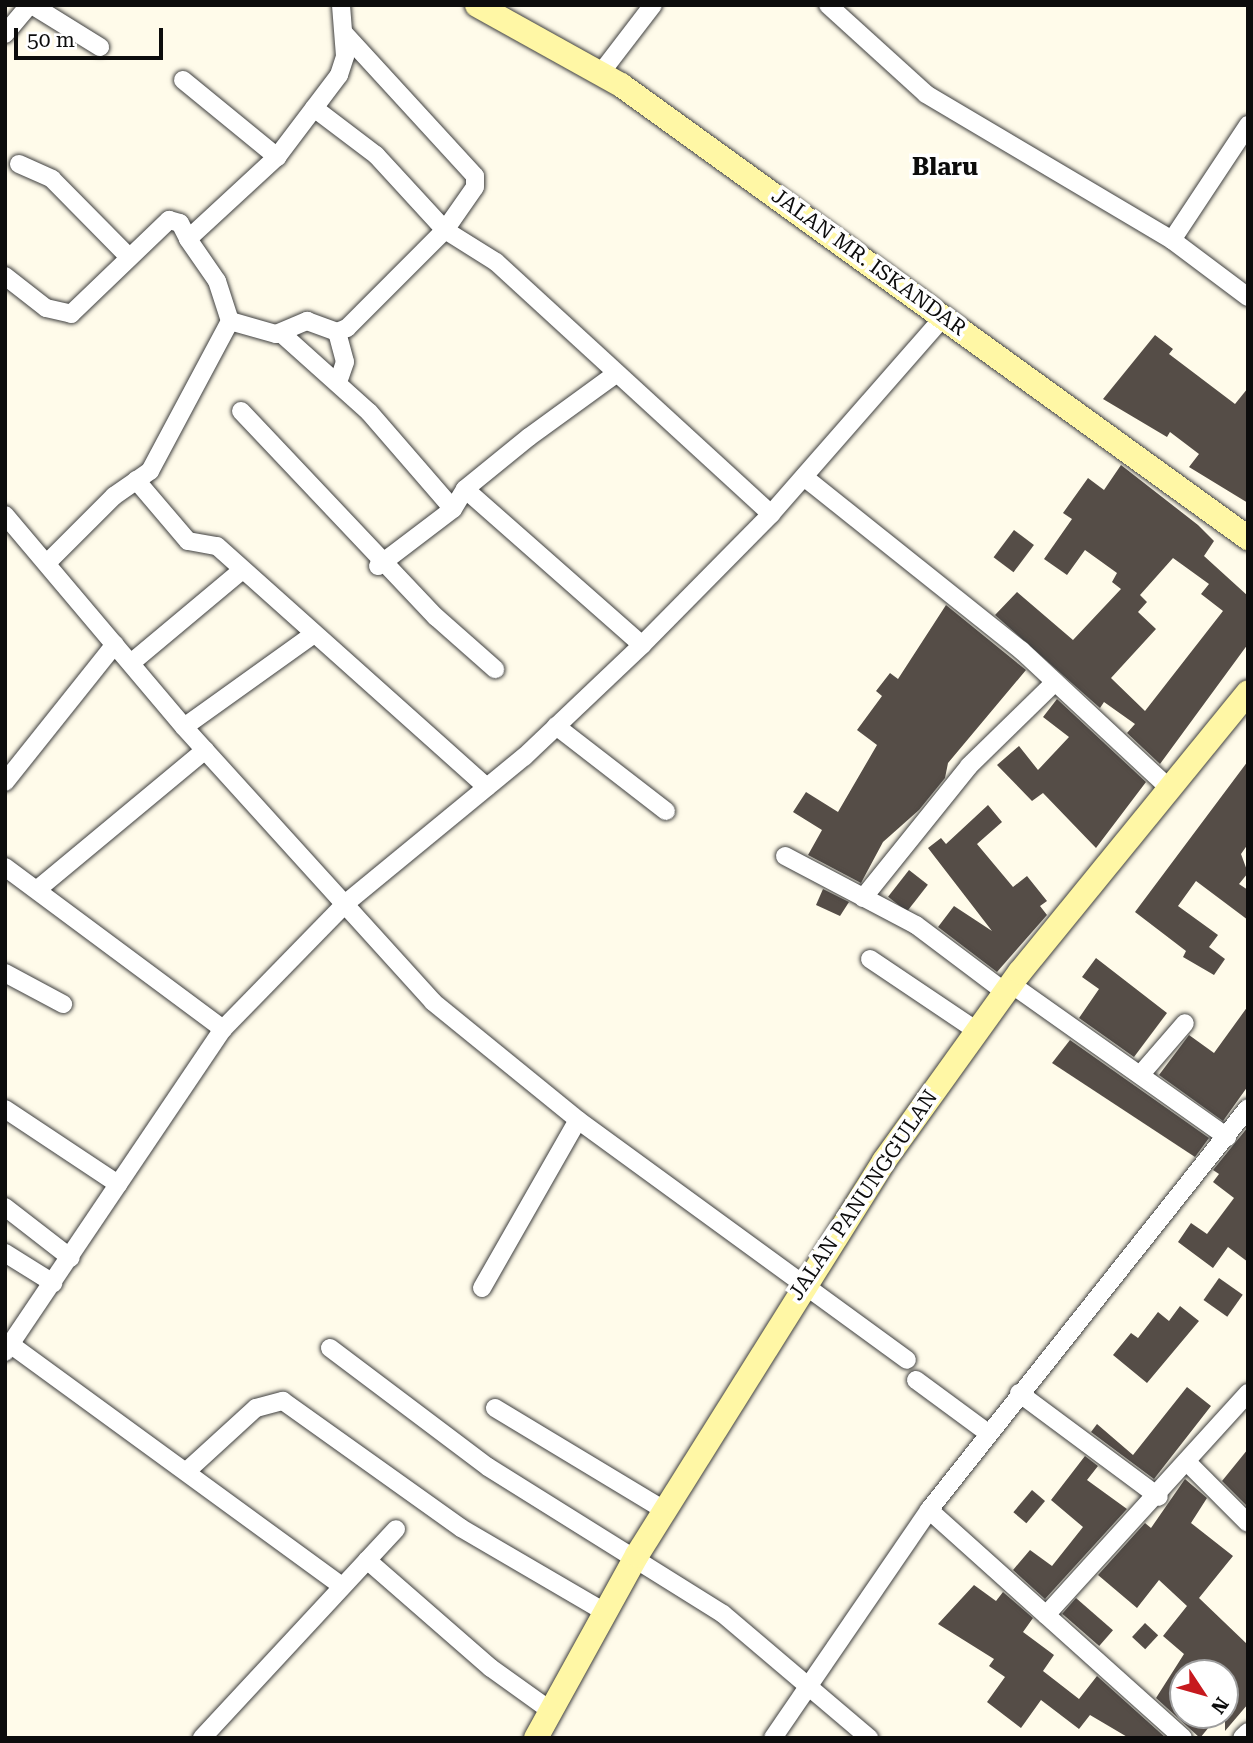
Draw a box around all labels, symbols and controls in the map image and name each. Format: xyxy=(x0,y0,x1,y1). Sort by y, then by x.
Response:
scale bar xyxy=(18,14,166,58)
text: 50 m xyxy=(27,28,75,52)
district label: Blaru xyxy=(912,154,978,182)
street label: JALAN MR. ISKANDAR xyxy=(767,183,971,341)
street label: JALAN PANUNGGULAN xyxy=(783,1085,943,1305)
north arrow xyxy=(1169,1659,1239,1729)
text: N xyxy=(1206,1693,1233,1718)

